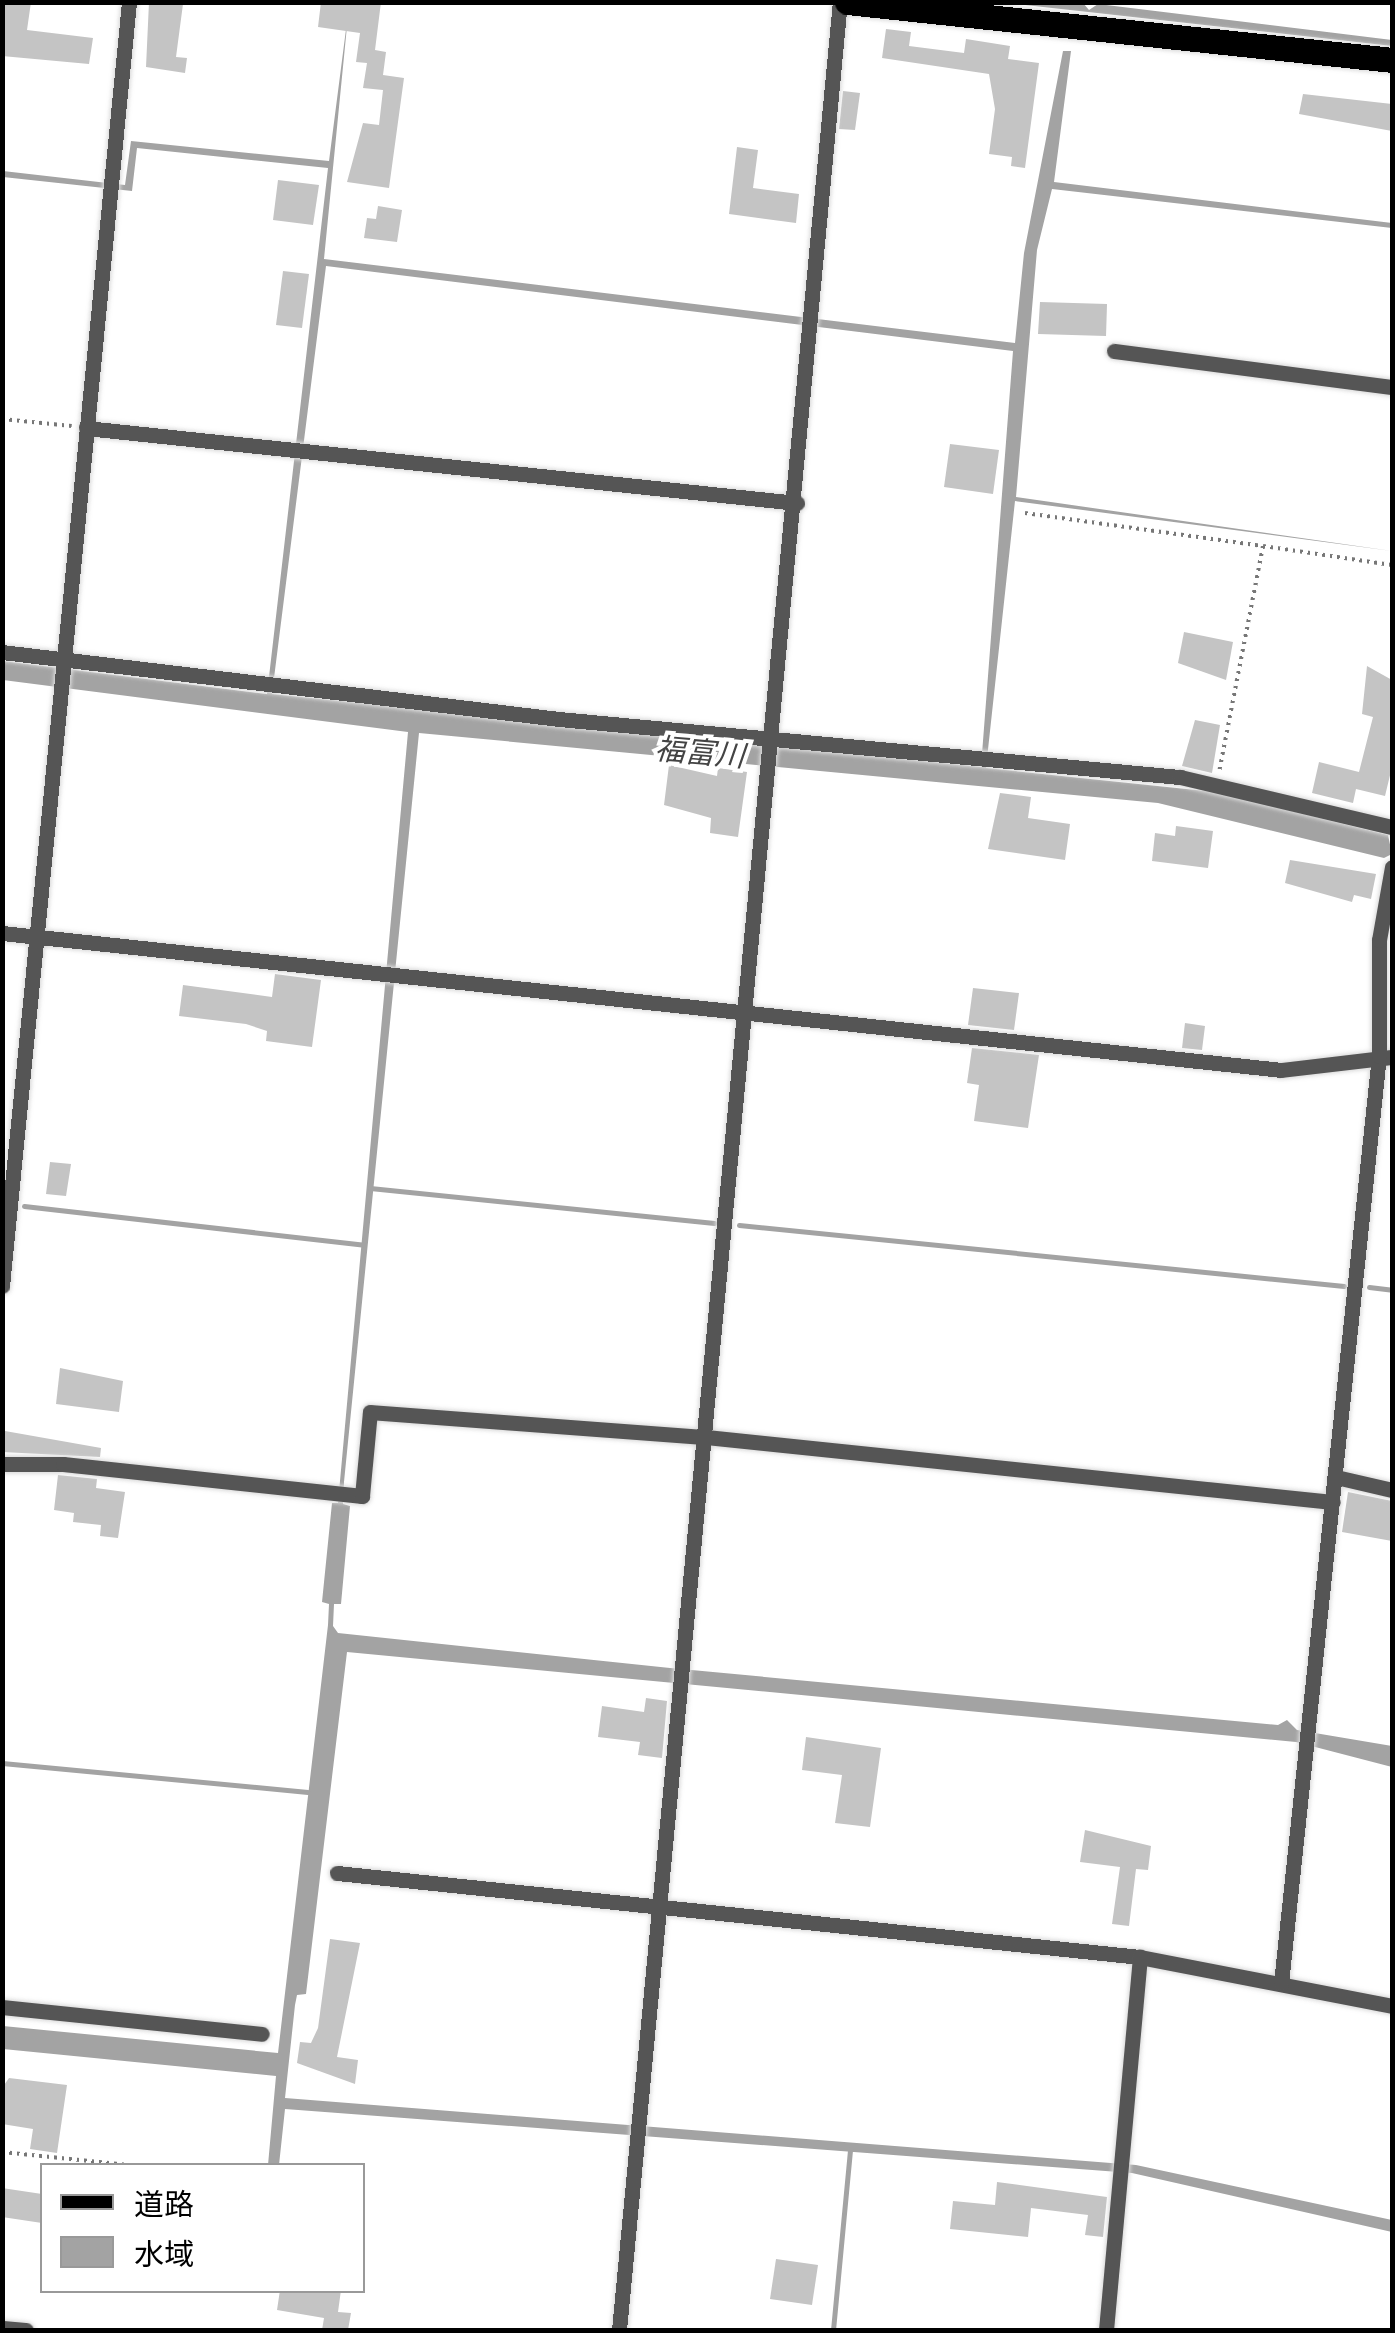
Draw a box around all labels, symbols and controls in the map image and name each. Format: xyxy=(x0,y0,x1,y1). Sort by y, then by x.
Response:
water label: 福富川 xyxy=(654,730,746,774)
legend xyxy=(40,2163,365,2293)
text: 道路 xyxy=(134,2183,194,2224)
text: 水域 xyxy=(134,2233,194,2274)

